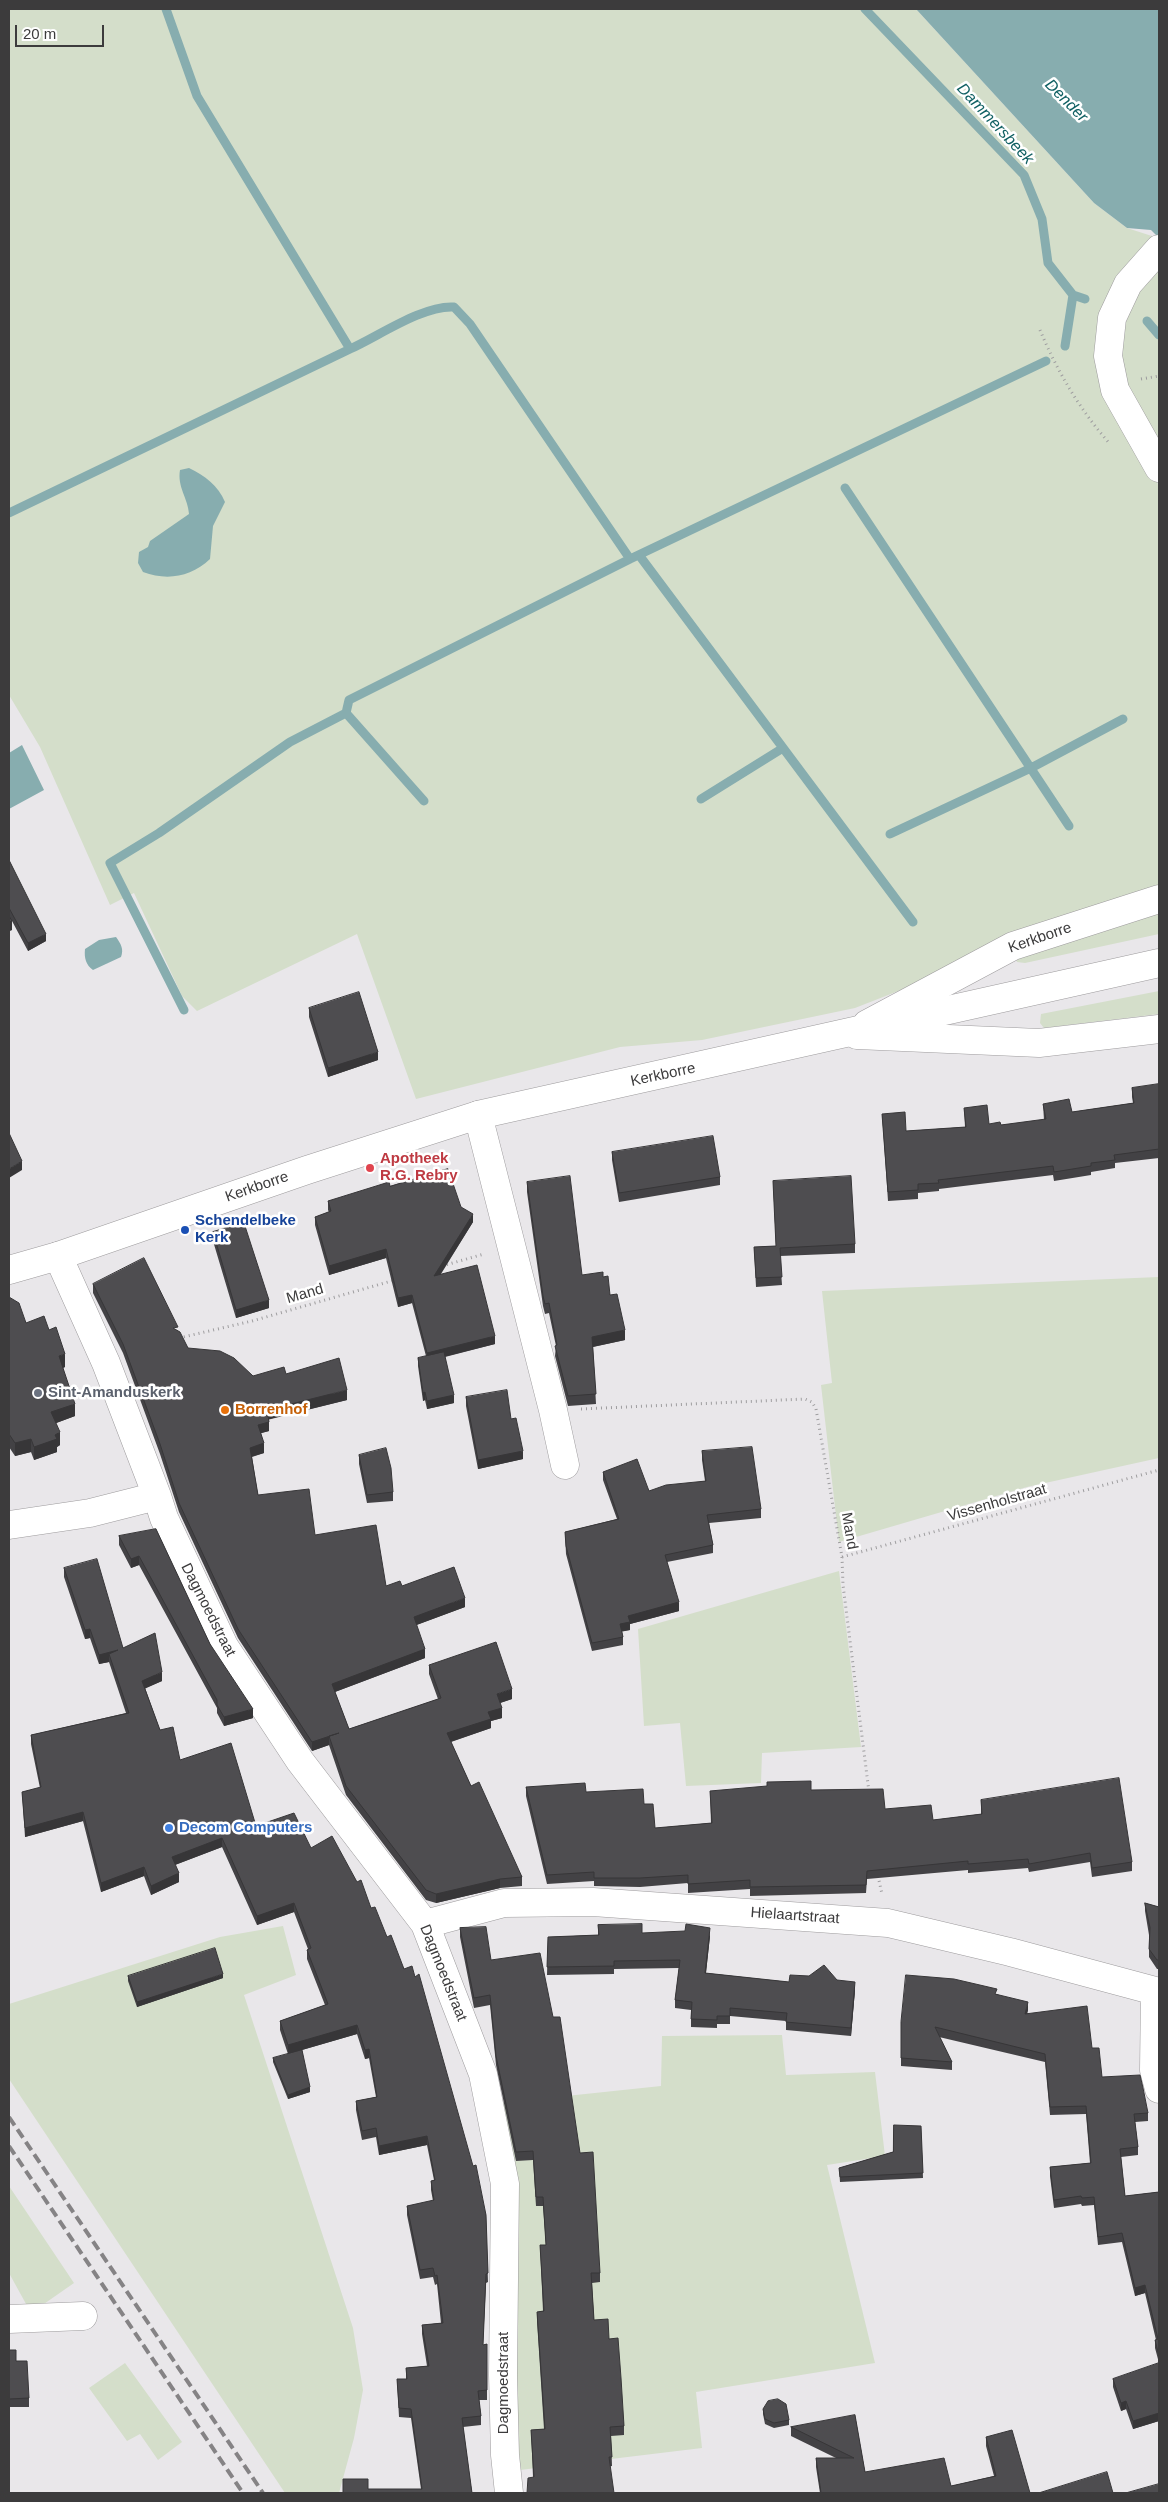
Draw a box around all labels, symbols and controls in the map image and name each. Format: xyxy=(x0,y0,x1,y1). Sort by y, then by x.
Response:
scale bar xyxy=(18,15,106,47)
text: 20 m xyxy=(23,25,56,42)
water label: Dender xyxy=(1041,76,1091,126)
water label: Dammersbeek xyxy=(953,79,1037,169)
street label: Kerkborre xyxy=(1006,919,1074,957)
street label: Kerkborre xyxy=(629,1059,697,1091)
place label: Apotheek R.G. Rebry xyxy=(380,1150,458,1185)
marker: Apotheek R.G. Rebry xyxy=(364,1162,376,1174)
street label: Kerkborre xyxy=(223,1168,291,1206)
place label: Schendelbeke Kerk xyxy=(195,1212,296,1247)
marker: Schendelbeke Kerk xyxy=(179,1224,191,1236)
street label: Mand xyxy=(284,1280,326,1308)
place label: Sint-Amanduskerk xyxy=(48,1384,181,1402)
marker: Sint-Amanduskerk xyxy=(32,1387,44,1399)
place label: Borrenhof xyxy=(235,1401,307,1419)
marker: Borrenhof xyxy=(219,1404,231,1416)
street label: Vissenholstraat xyxy=(945,1480,1049,1526)
street label: Mand xyxy=(837,1511,861,1551)
street label: Dagmoedstraat xyxy=(177,1560,239,1660)
place label: Decom Computers xyxy=(179,1819,312,1837)
marker: Decom Computers xyxy=(163,1822,175,1834)
street label: Hielaartstraat xyxy=(750,1904,840,1928)
street label: Dagmoedstraat xyxy=(415,1922,471,2024)
street label: Dagmoedstraat xyxy=(495,2332,513,2434)

